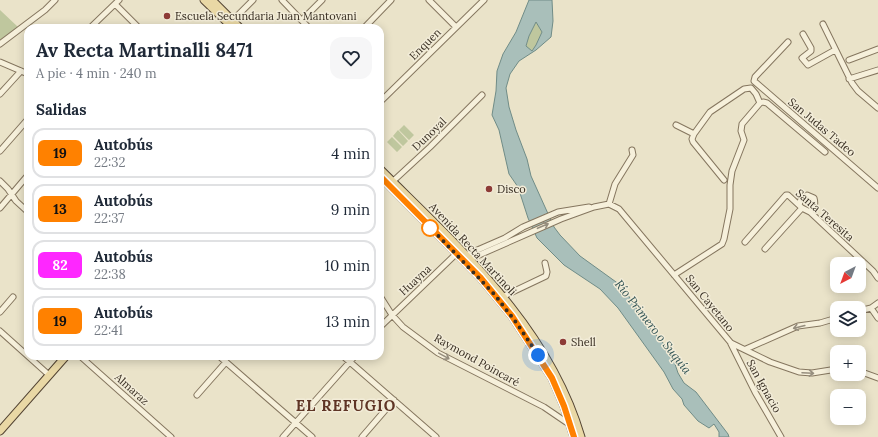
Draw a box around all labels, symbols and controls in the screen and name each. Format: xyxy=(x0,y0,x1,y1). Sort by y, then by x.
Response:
place label: Escuela Secundaria Juan Mantovani xyxy=(175,9,357,23)
marker: Escuela Secundaria Juan Mantovani xyxy=(162,11,172,21)
street label: Enquen xyxy=(406,25,444,63)
button: heart xyxy=(330,37,372,79)
text: Av Recta Martinalli 8471 xyxy=(36,38,253,62)
text: A pie · 4 min · 240 m xyxy=(36,65,157,82)
street label: San Judas Tadeo xyxy=(785,95,859,159)
text: Salidas xyxy=(36,100,87,119)
street label: Dunoyal xyxy=(409,114,449,154)
text: Autobús xyxy=(94,135,153,154)
text: 19 xyxy=(53,144,67,162)
text: 4 min xyxy=(331,144,370,163)
text: 22:32 xyxy=(94,154,125,171)
place label: Disco xyxy=(497,182,526,196)
marker: Disco xyxy=(484,184,494,194)
street label: Santa Teresita xyxy=(793,186,857,244)
text: Autobús xyxy=(94,191,153,210)
street label: Avenida Recta Martinoli xyxy=(426,199,520,298)
text: 13 xyxy=(53,200,67,218)
text: 9 min xyxy=(331,200,370,219)
text: 22:37 xyxy=(94,210,124,227)
unlabelled marker xyxy=(421,219,439,237)
one-way arrow xyxy=(537,222,549,229)
text: Autobús xyxy=(94,247,153,266)
text: 82 xyxy=(52,256,68,274)
text: 10 min xyxy=(325,256,370,275)
north arrow xyxy=(830,257,866,293)
map controls xyxy=(830,257,866,425)
street label: Huayna xyxy=(396,261,434,298)
text: 22:38 xyxy=(94,266,126,283)
street label: San Cayetano xyxy=(683,272,737,334)
water label: Río Primero o Suquía xyxy=(612,277,695,377)
button: layers xyxy=(830,301,866,337)
text: Autobús xyxy=(94,303,153,322)
text: 19 xyxy=(53,312,67,330)
text: 13 min xyxy=(326,312,370,331)
text: 22:41 xyxy=(94,322,123,339)
one-way arrow xyxy=(793,323,806,331)
street label: Raymond Poincaré xyxy=(432,331,522,389)
place label: Shell xyxy=(571,335,596,349)
marker: Shell xyxy=(558,337,568,347)
your location xyxy=(528,345,548,365)
button: + xyxy=(830,345,866,381)
one-way arrow xyxy=(438,353,450,361)
street label: San Ignacio xyxy=(744,357,784,415)
street label: Almaraz xyxy=(111,369,152,408)
one-way arrow xyxy=(801,369,814,376)
button: − xyxy=(830,389,866,425)
district label: EL REFUGIO xyxy=(296,396,396,415)

